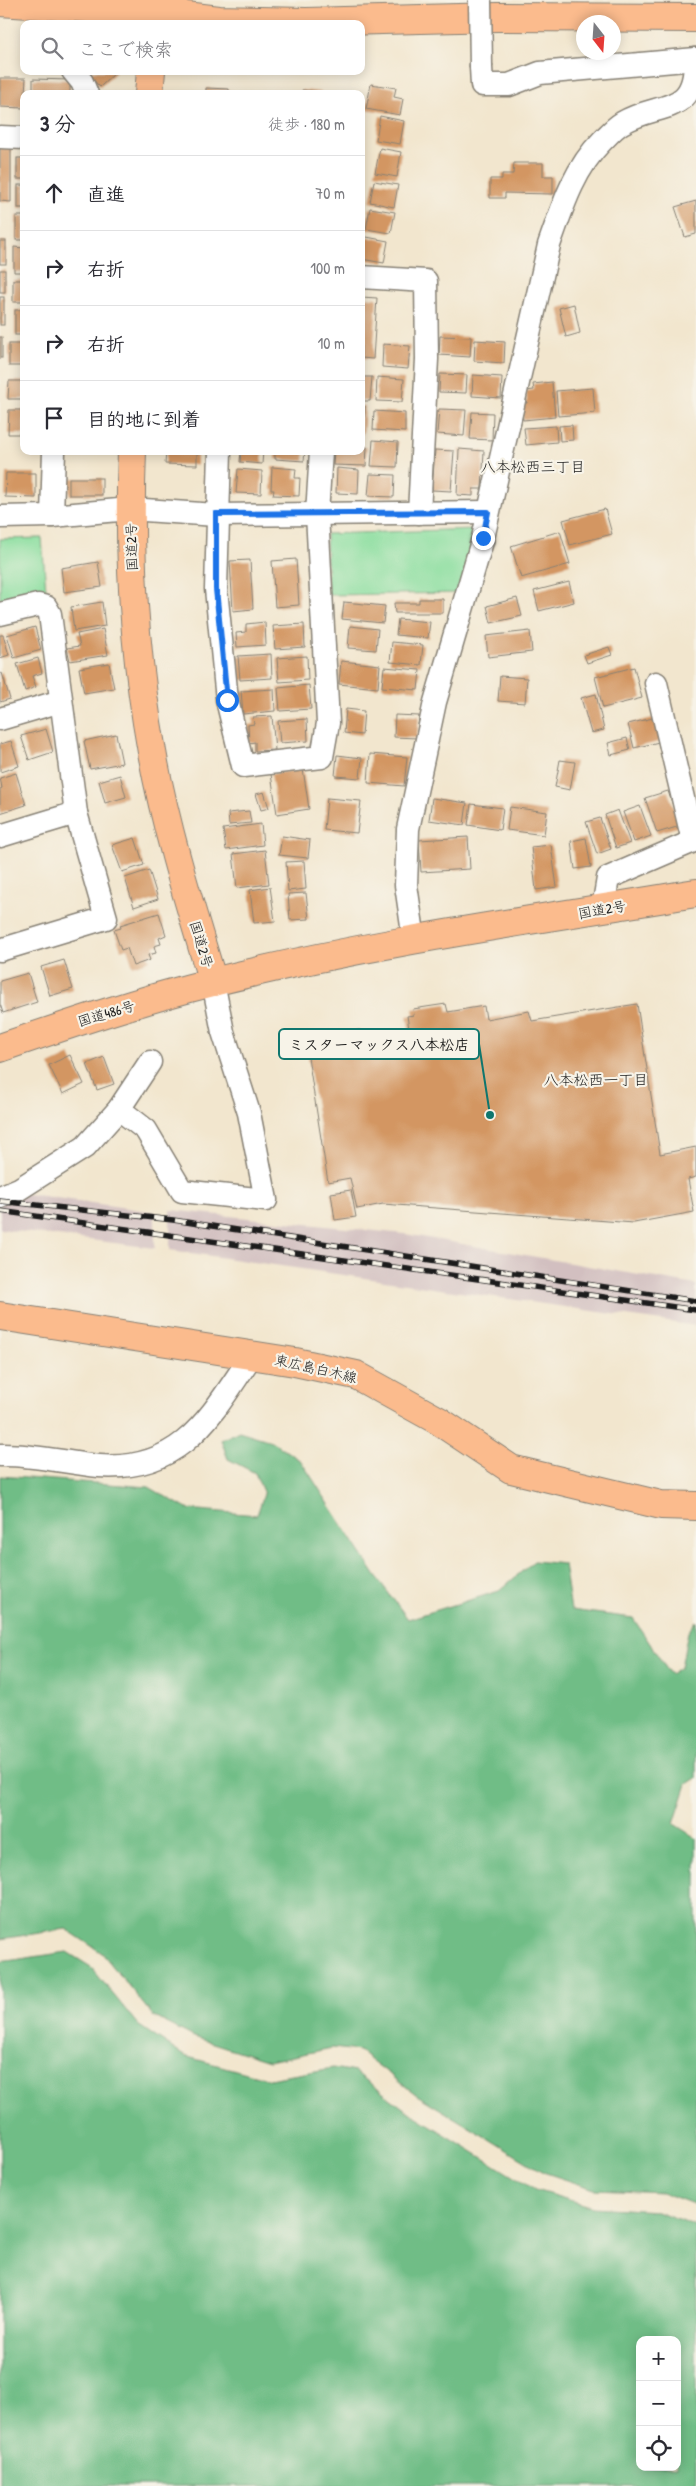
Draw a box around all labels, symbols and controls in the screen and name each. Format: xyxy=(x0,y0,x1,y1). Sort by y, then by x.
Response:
north arrow xyxy=(576,15,621,60)
search box xyxy=(20,20,365,75)
icon: search xyxy=(38,34,66,62)
text: ここで検索 xyxy=(78,36,173,62)
text: 3 分 xyxy=(40,109,75,138)
text: 徒歩 · 180 m xyxy=(268,113,345,135)
icon: ahead xyxy=(40,179,68,207)
text: 直進 xyxy=(87,181,125,207)
text: 70 m xyxy=(315,182,345,204)
icon: right xyxy=(40,254,68,282)
text: 右折 xyxy=(87,256,125,282)
text: 100 m xyxy=(310,257,345,279)
icon: right xyxy=(40,329,68,357)
text: 右折 xyxy=(87,331,125,357)
text: 10 m xyxy=(317,332,345,354)
icon: arrive xyxy=(40,404,68,432)
text: 目的地に到着 xyxy=(87,406,201,432)
district label: 八本松西三丁目 xyxy=(480,456,586,477)
street label: 国道2号 xyxy=(121,522,141,572)
route end xyxy=(472,527,495,550)
route start xyxy=(216,689,239,712)
street label: 国道2号 xyxy=(576,895,628,923)
street label: 国道2号 xyxy=(186,918,218,970)
street label: 国道486号 xyxy=(75,995,137,1031)
callout: ミスターマックス八本松店 xyxy=(279,1029,479,1059)
text: ミスターマックス八本松店 xyxy=(289,1034,469,1055)
district label: 八本松西一丁目 xyxy=(543,1069,649,1090)
street label: 東広島白木線 xyxy=(273,1349,359,1387)
map controls xyxy=(636,2336,681,2471)
button: + xyxy=(636,2336,681,2381)
button: − xyxy=(636,2381,681,2426)
button: locate xyxy=(636,2426,681,2471)

